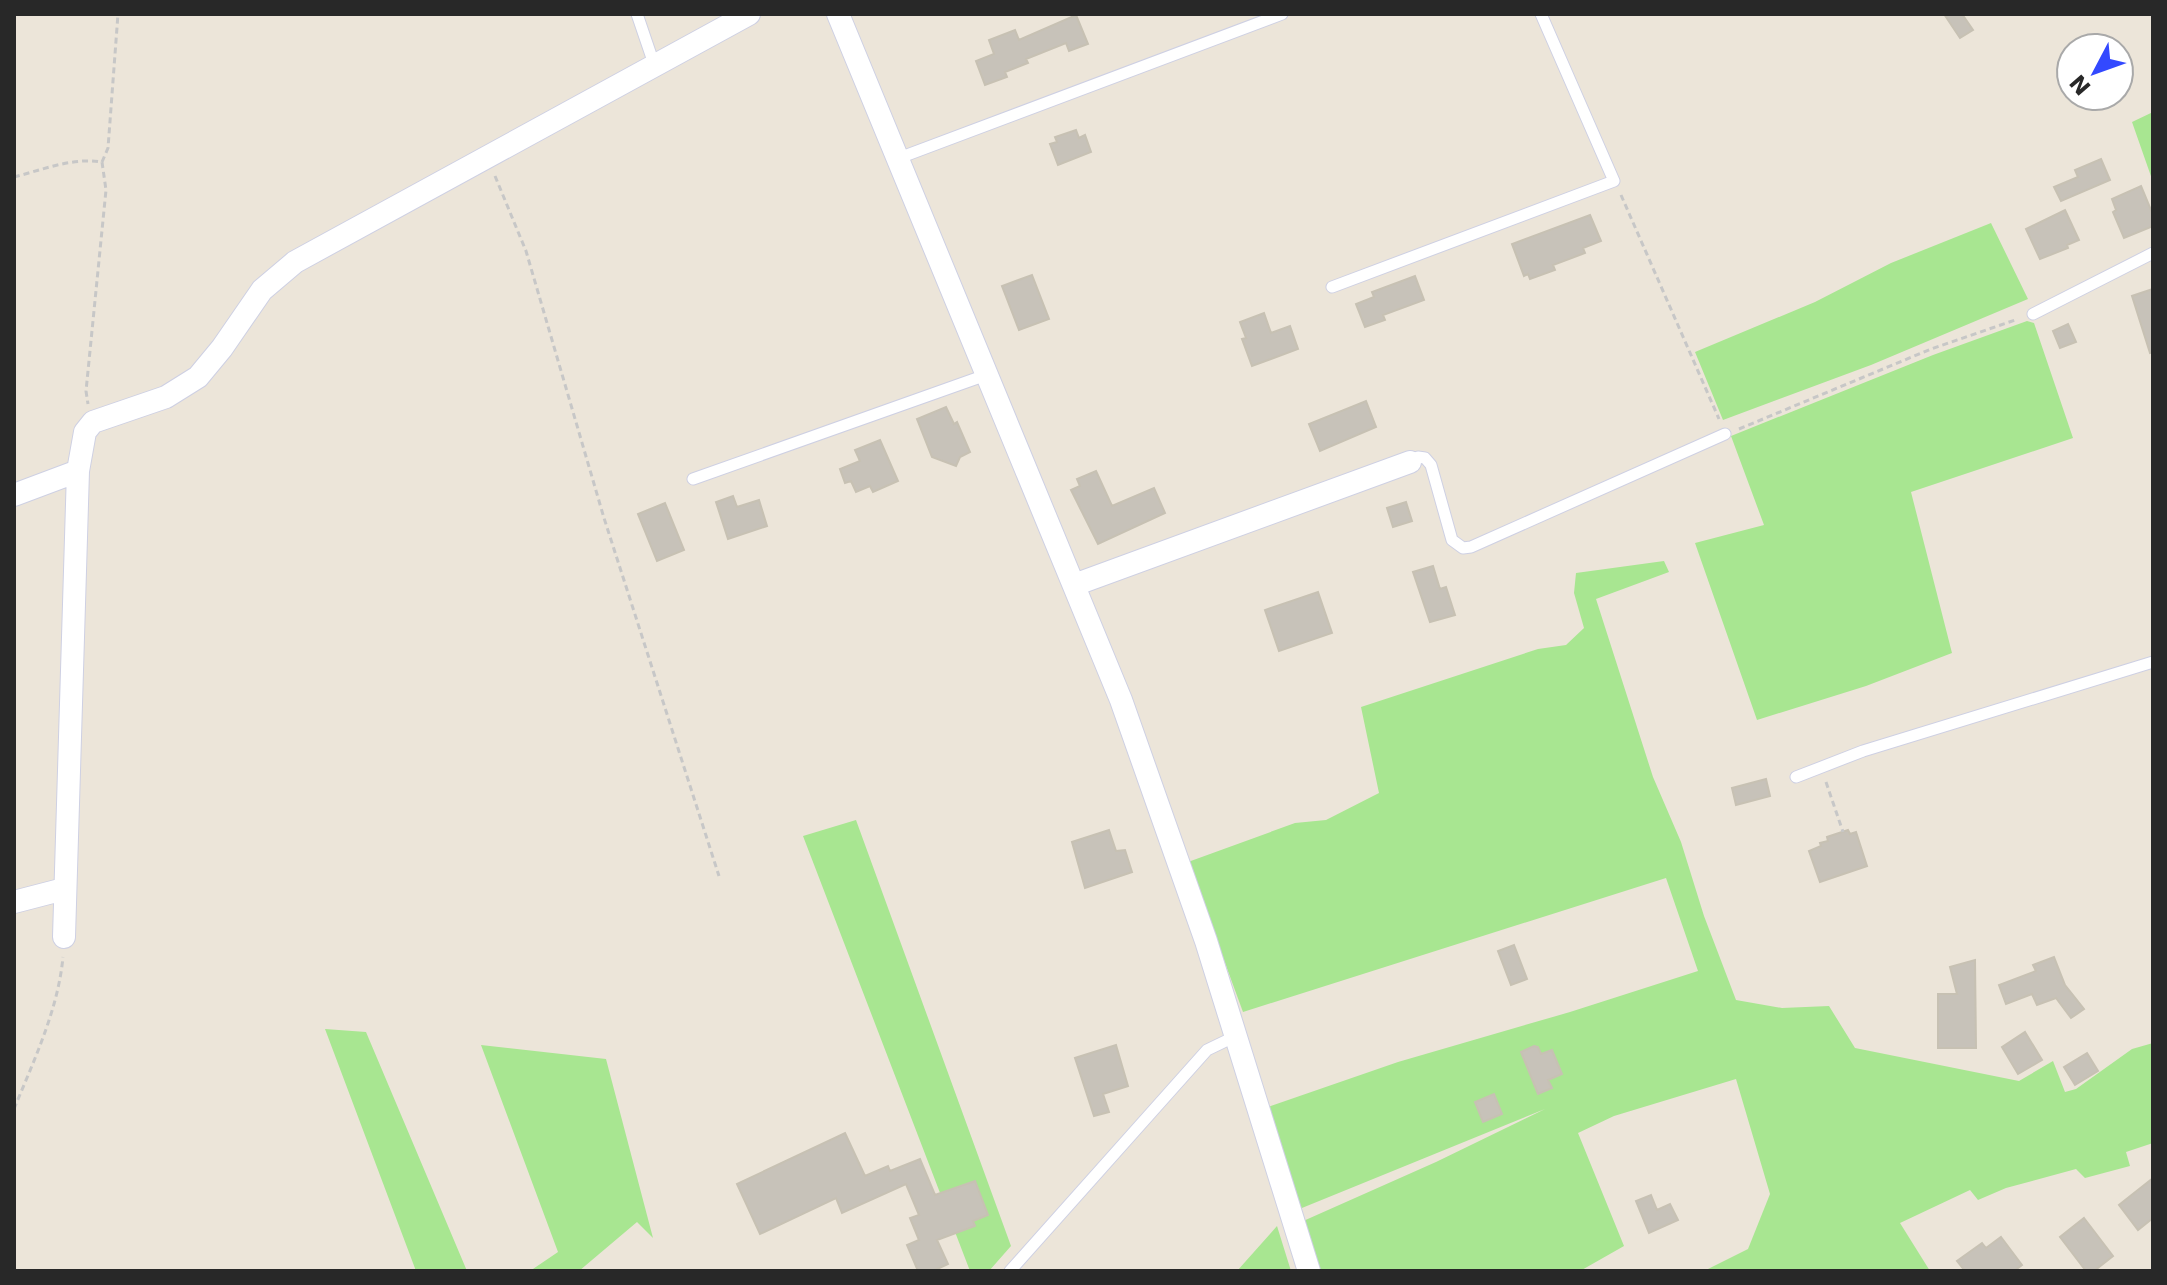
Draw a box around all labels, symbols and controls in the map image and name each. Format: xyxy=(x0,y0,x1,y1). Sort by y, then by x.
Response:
north arrow xyxy=(2055,32,2135,112)
text: N xyxy=(2065,70,2096,100)

